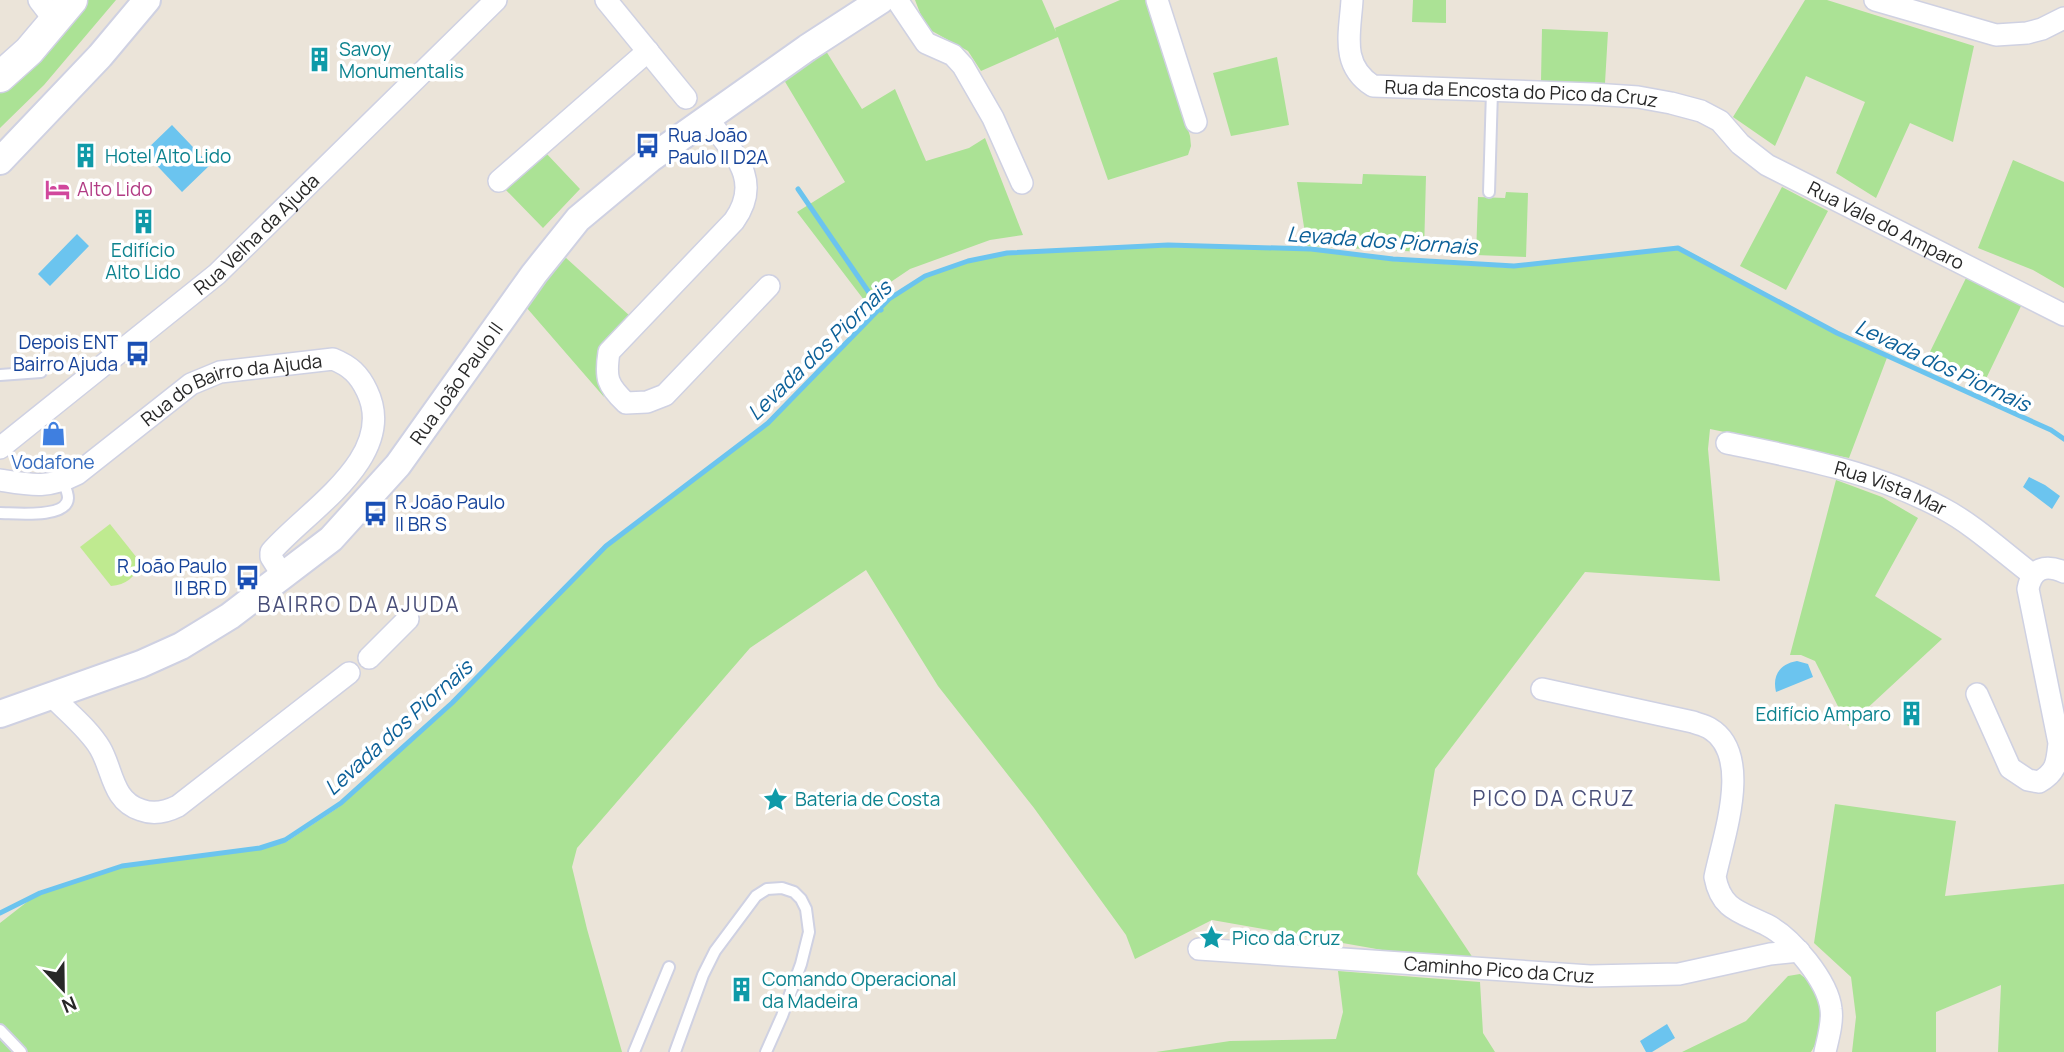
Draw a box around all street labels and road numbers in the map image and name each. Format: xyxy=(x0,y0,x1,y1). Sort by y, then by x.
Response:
street label: Rua da Encosta do Pico da Cruz xyxy=(1384,73,1660,113)
street label: Rua Velha da Ajuda xyxy=(188,168,325,301)
street label: Rua Vale do Amparo xyxy=(1803,175,1969,276)
street label: Rua João Paulo II xyxy=(404,317,509,450)
street label: Rua do Bairro da Ajuda xyxy=(135,347,324,432)
street label: Rua Vista Mar xyxy=(1832,455,1952,521)
street label: Caminho Pico da Cruz xyxy=(1403,950,1595,989)

